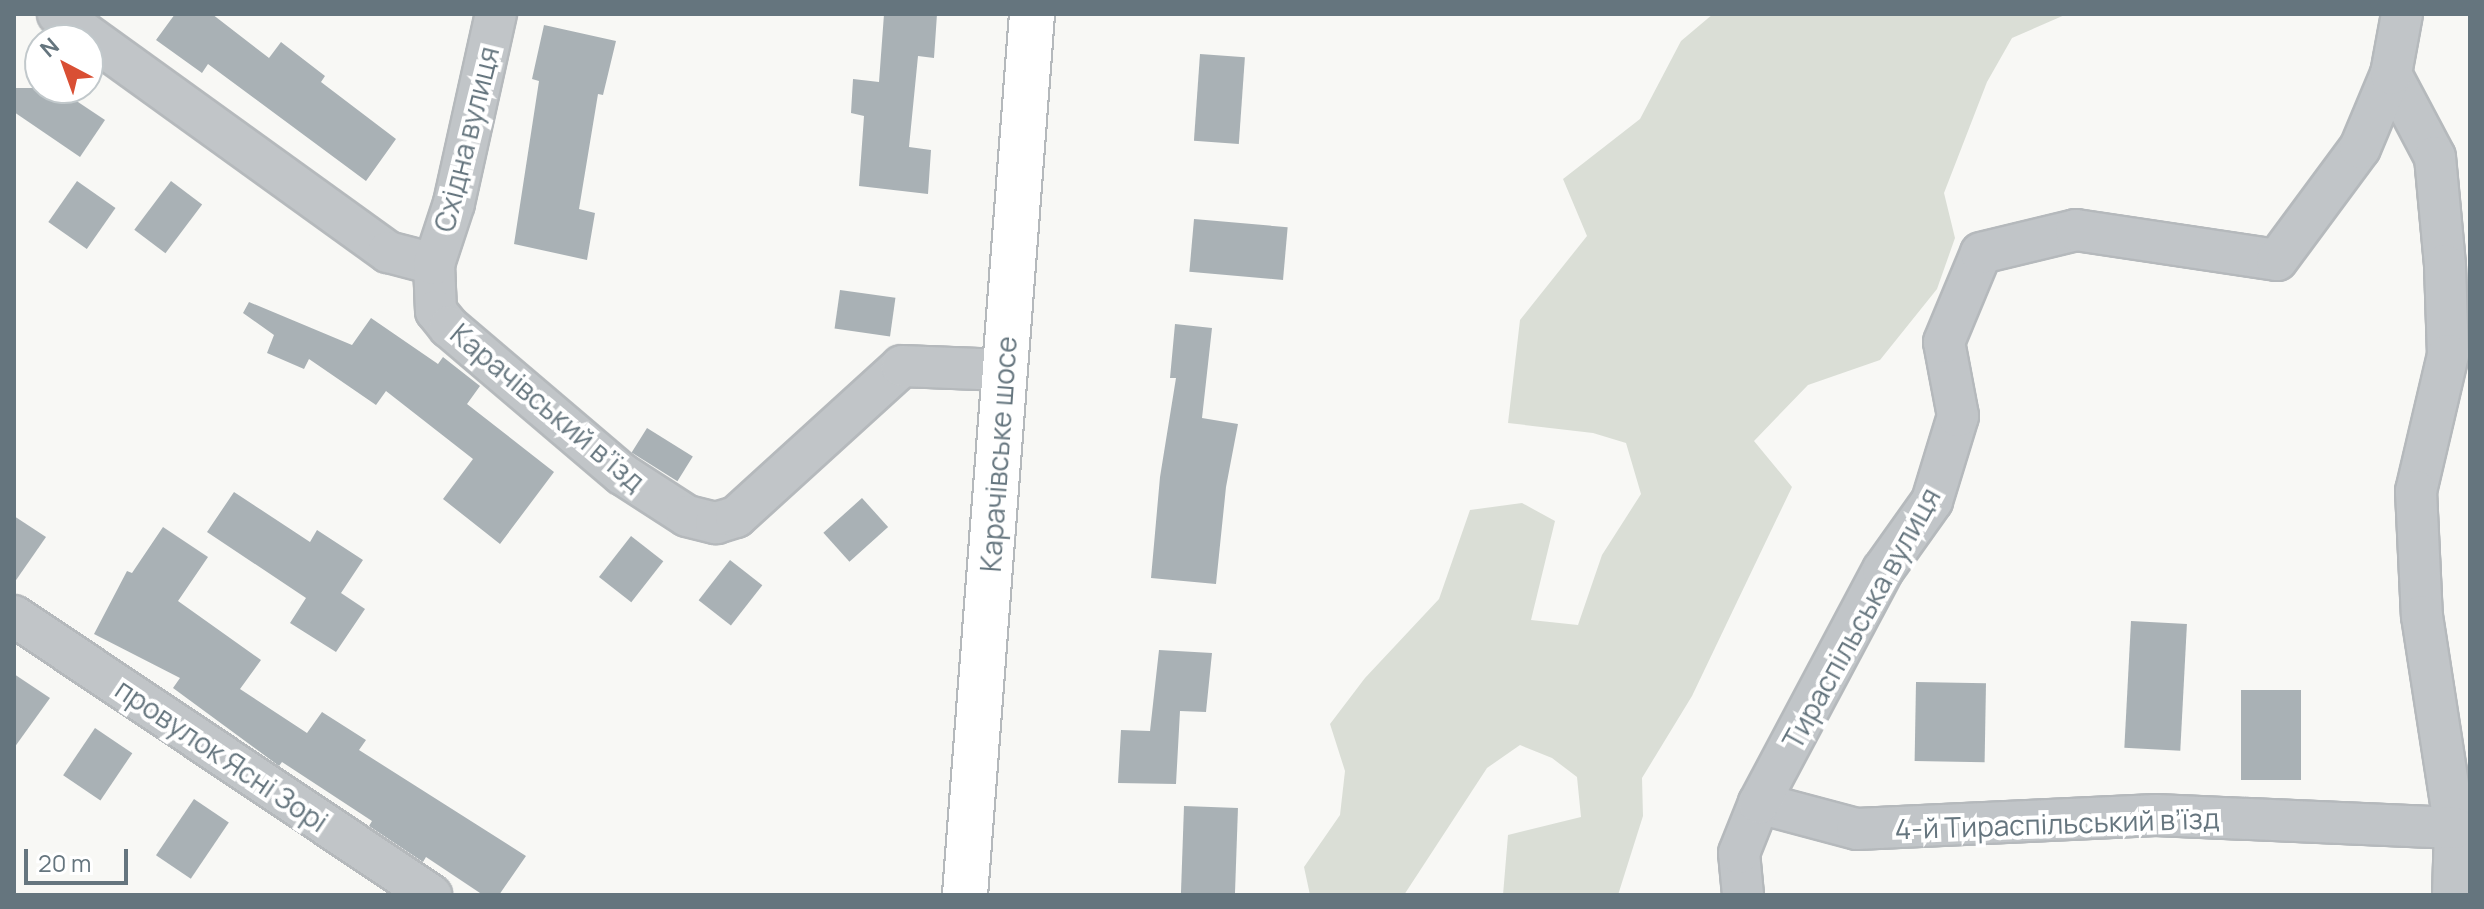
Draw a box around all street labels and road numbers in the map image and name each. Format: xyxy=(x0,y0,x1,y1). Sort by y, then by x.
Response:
street label: Східна вулиця xyxy=(427,43,505,235)
street label: Карачівський в’їзд xyxy=(444,316,652,498)
street label: Карачівське шосе xyxy=(973,335,1023,573)
street label: Тираспільська вулиця xyxy=(1775,482,1947,754)
street label: провулок Ясні Зорі xyxy=(110,672,334,838)
street label: 4-й Тираспільський в’їзд xyxy=(1894,801,2220,845)

